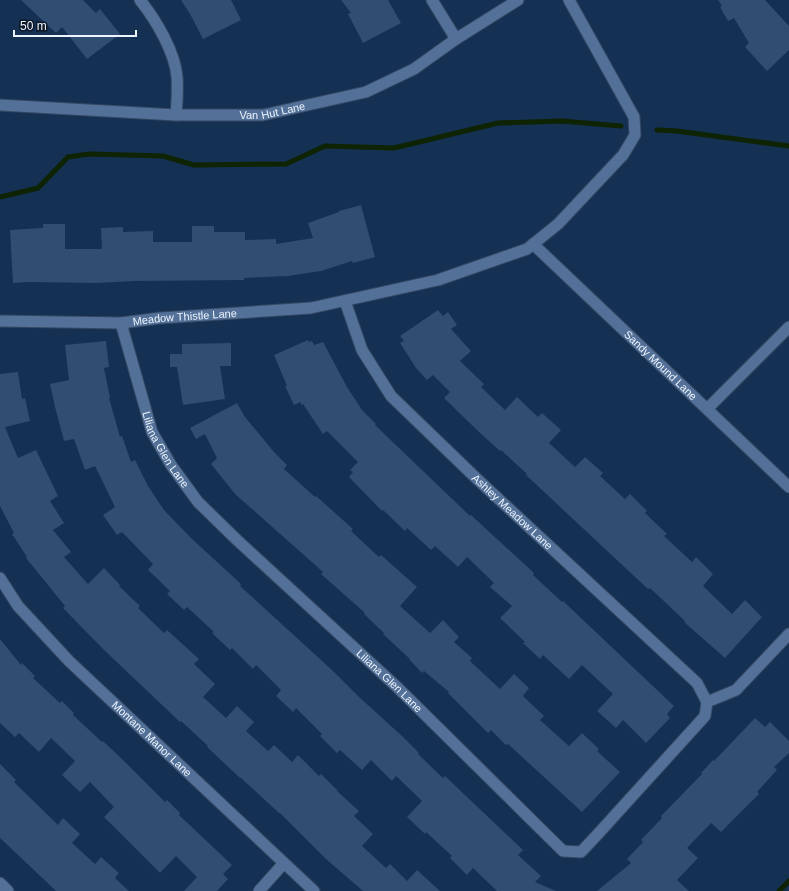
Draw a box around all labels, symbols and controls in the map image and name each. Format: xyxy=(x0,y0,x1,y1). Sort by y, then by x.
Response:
scale bar xyxy=(14,12,136,38)
text: 50 m xyxy=(20,19,47,33)
street label: Van Hut Lane xyxy=(239,100,306,121)
street label: Meadow Thistle Lane xyxy=(132,307,237,327)
street label: Sandy Mound Lane xyxy=(622,328,699,402)
street label: Liliana Glen Lane xyxy=(140,410,191,490)
street label: Ashley Meadow Lane xyxy=(470,472,555,552)
street label: Liliana Glen Lane xyxy=(354,647,425,714)
street label: Montane Manor Lane xyxy=(110,699,194,779)

